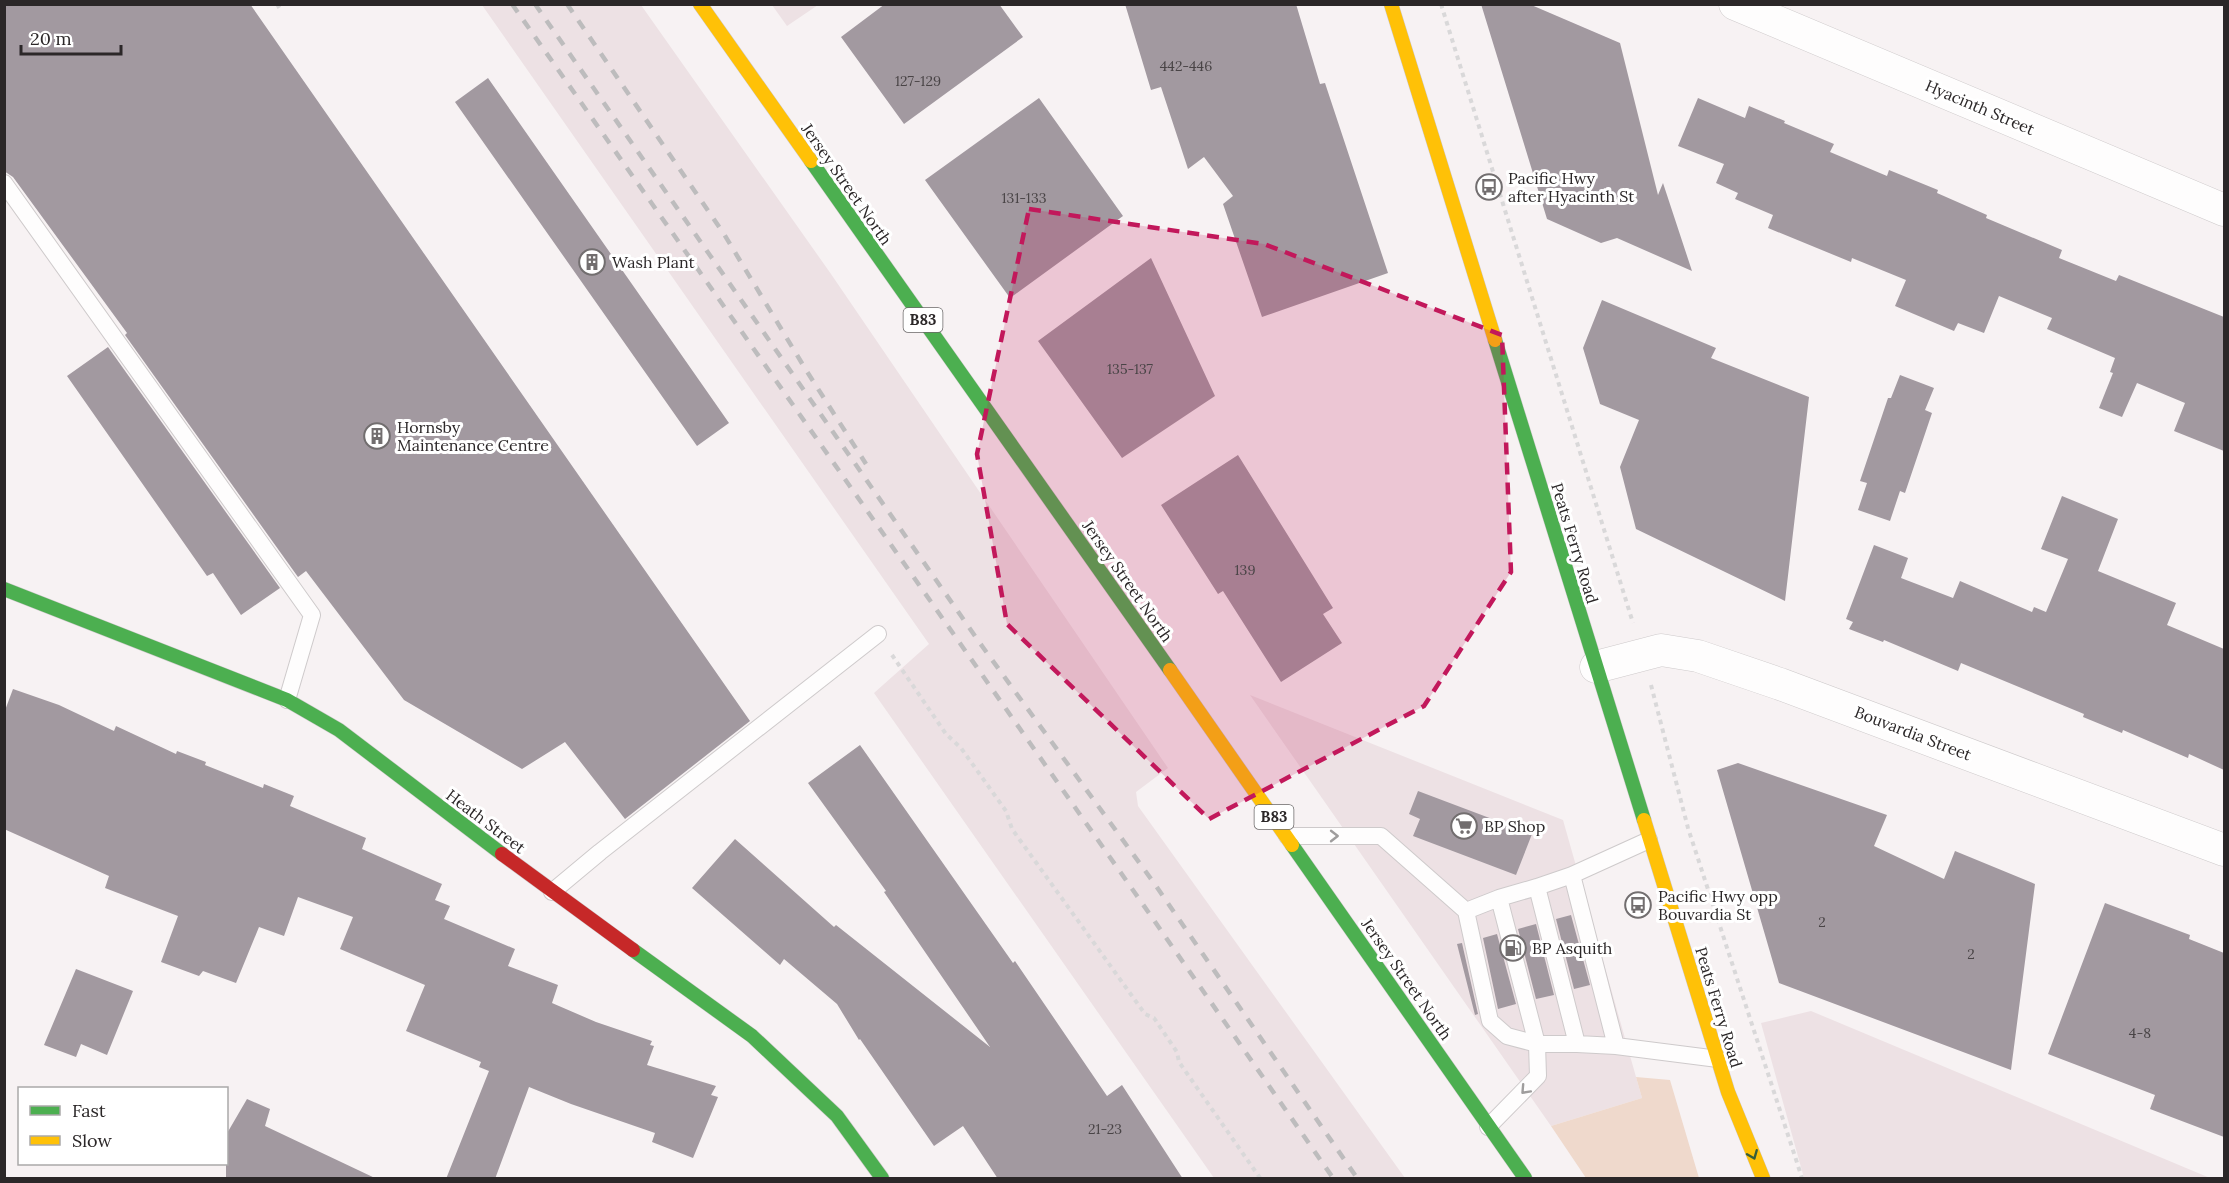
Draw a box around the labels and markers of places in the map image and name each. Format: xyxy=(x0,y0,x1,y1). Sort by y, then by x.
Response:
place label: Pacific Hwy after Hyacinth St xyxy=(1508,168,1635,206)
bus stop icon: Pacific Hwy after Hyacinth St xyxy=(1474,172,1504,202)
building icon: Wash Plant xyxy=(577,247,607,277)
place label: Wash Plant xyxy=(612,252,696,272)
place label: Hornsby Maintenance Centre xyxy=(397,417,549,455)
building icon: Hornsby Maintenance Centre xyxy=(362,421,392,451)
supermarket icon: BP Shop xyxy=(1449,811,1479,841)
place label: BP Shop xyxy=(1484,816,1545,836)
place label: Pacific Hwy opp Bouvardia St xyxy=(1658,886,1778,924)
bus stop icon: Pacific Hwy opp Bouvardia St xyxy=(1623,890,1653,920)
fuel station icon: BP Asquith xyxy=(1498,933,1528,963)
place label: BP Asquith xyxy=(1532,938,1613,958)

